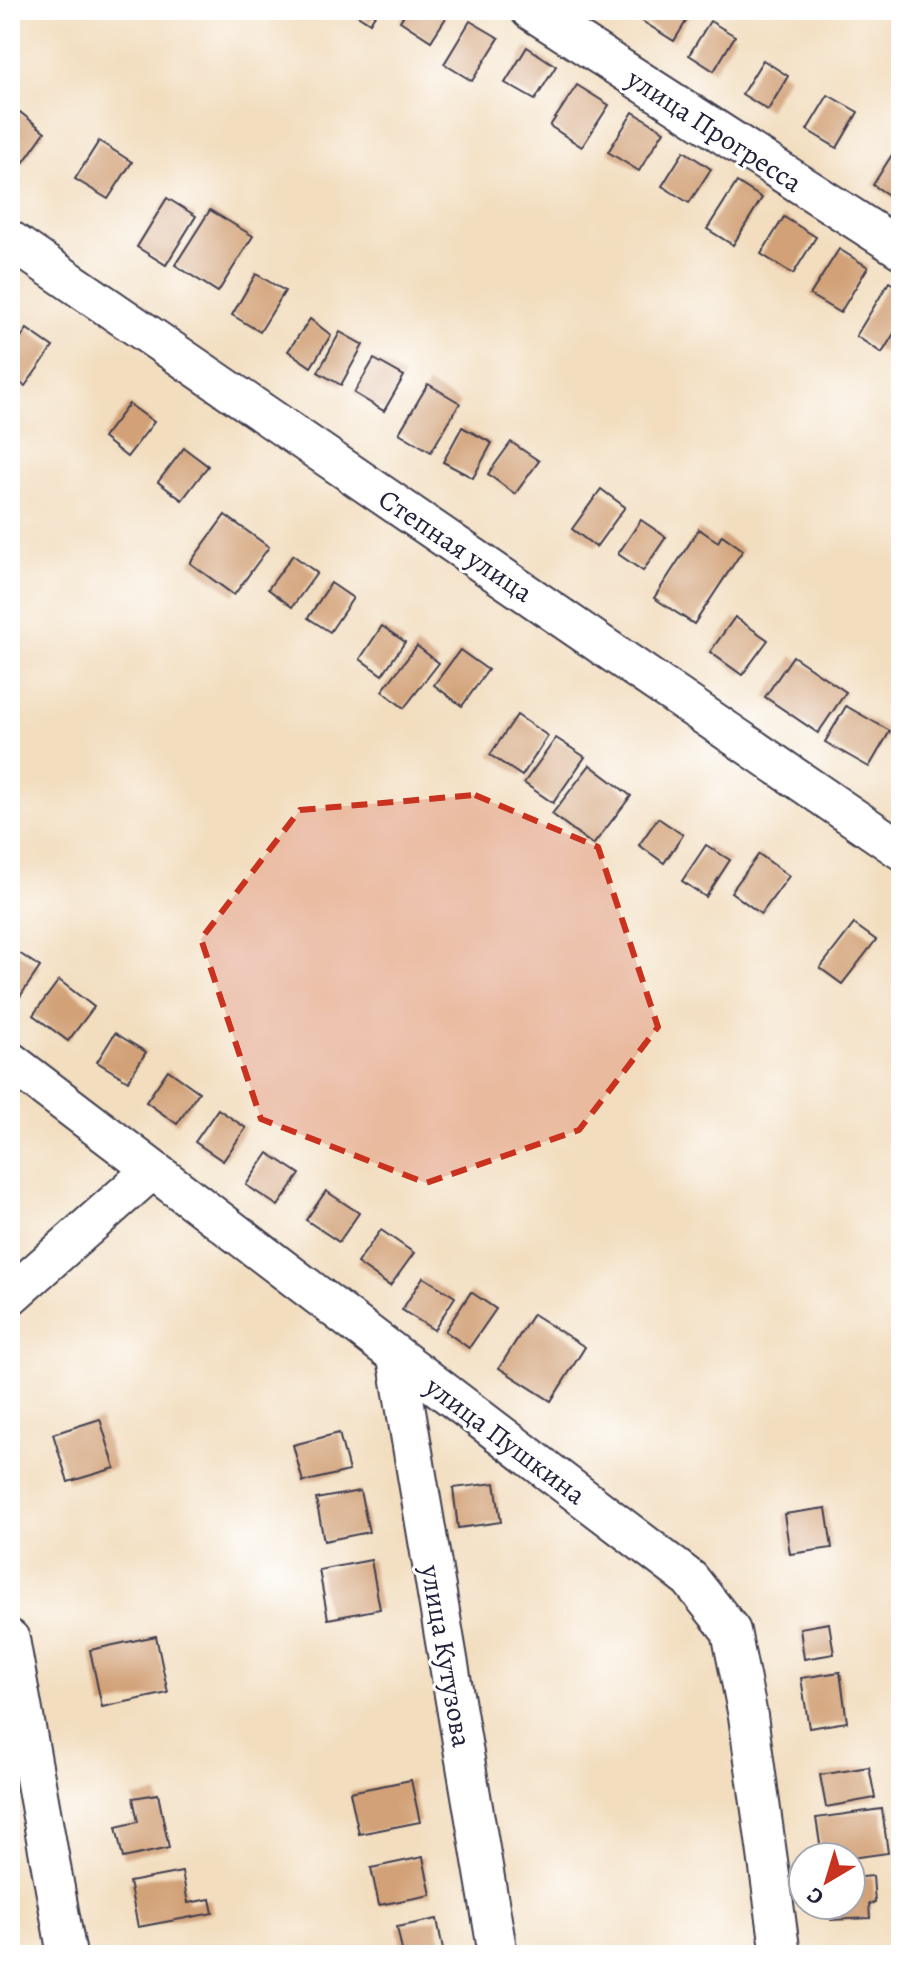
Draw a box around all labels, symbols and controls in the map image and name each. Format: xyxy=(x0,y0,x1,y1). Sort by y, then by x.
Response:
street label: улица Прогресса xyxy=(619,60,809,202)
street label: Степная улица xyxy=(371,480,540,612)
street label: улица Пушкина xyxy=(417,1367,593,1514)
street label: улица Кутузова xyxy=(411,1561,481,1750)
north arrow xyxy=(787,1841,867,1921)
text: С xyxy=(801,1880,830,1912)

